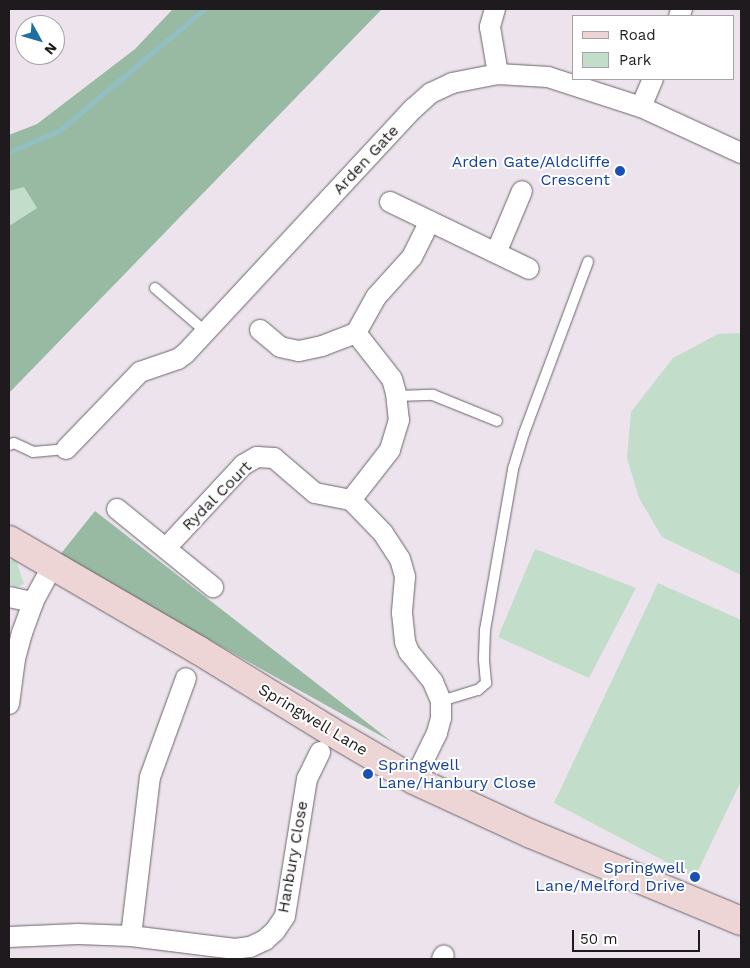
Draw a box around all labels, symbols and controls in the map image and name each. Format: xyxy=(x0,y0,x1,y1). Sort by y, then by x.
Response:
north arrow xyxy=(15,15,65,65)
legend xyxy=(572,15,735,80)
text: Road xyxy=(619,26,656,44)
text: N xyxy=(41,40,60,58)
text: Park xyxy=(619,51,651,69)
street label: Arden Gate xyxy=(329,121,403,199)
place label: Arden Gate/Aldcliffe Crescent xyxy=(452,152,610,190)
marker: Arden Gate/Aldcliffe Crescent xyxy=(614,165,626,177)
street label: Rydal Court xyxy=(178,457,256,535)
street label: Springwell Lane xyxy=(255,680,371,760)
place label: Springwell Lane/Hanbury Close xyxy=(378,755,537,793)
marker: Springwell Lane/Hanbury Close xyxy=(362,768,374,780)
street label: Hanbury Close xyxy=(274,799,312,915)
place label: Springwell Lane/Melford Drive xyxy=(535,858,685,896)
marker: Springwell Lane/Melford Drive xyxy=(689,871,701,883)
scale bar xyxy=(575,920,702,952)
text: 50 m xyxy=(580,930,617,948)

